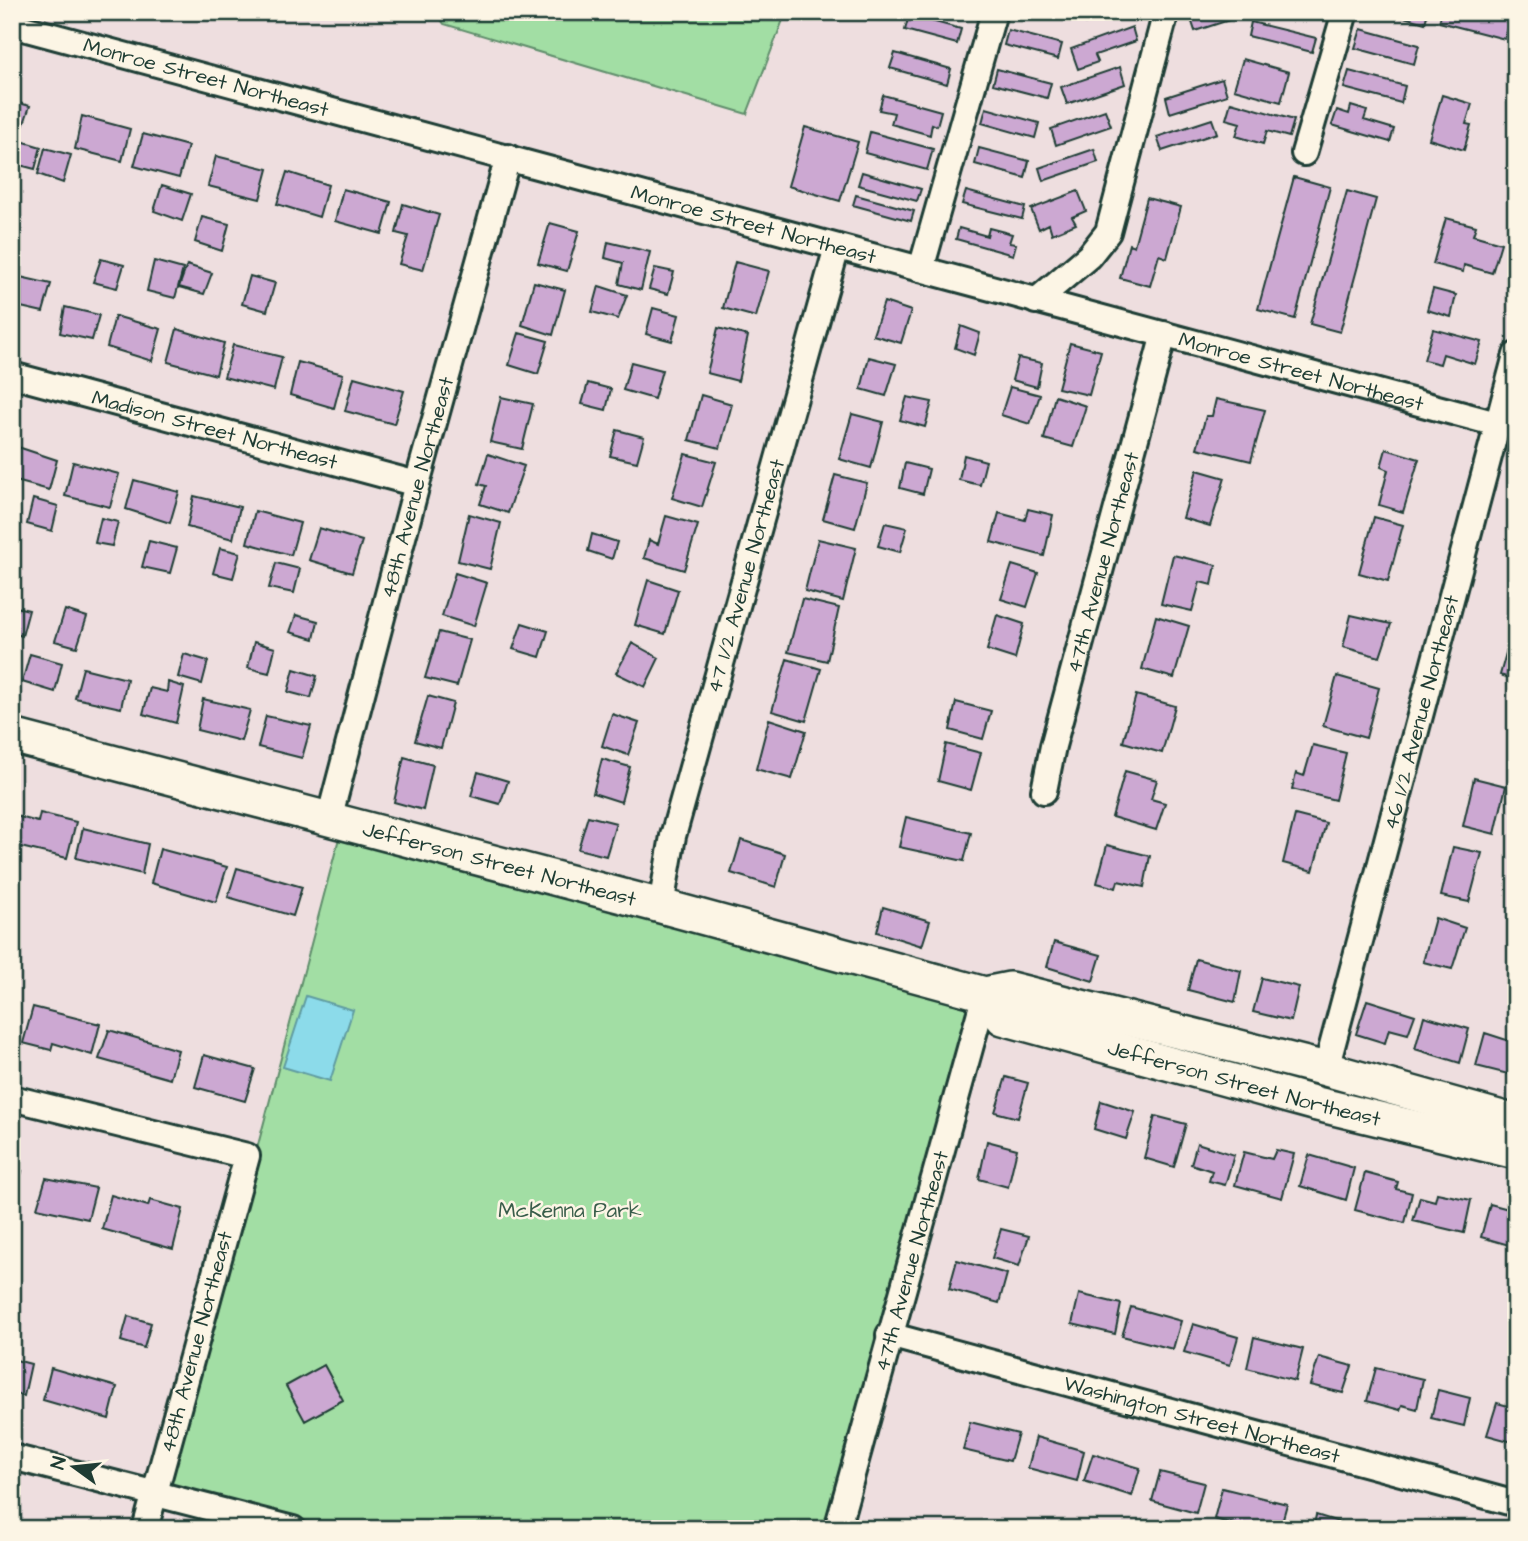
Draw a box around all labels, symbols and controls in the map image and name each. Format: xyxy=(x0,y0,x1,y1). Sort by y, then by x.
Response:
street label: Monroe Street Northeast xyxy=(80,31,332,125)
street label: Monroe Street Northeast xyxy=(628,178,880,272)
street label: Monroe Street Northeast xyxy=(1175,325,1427,419)
street label: 48th Avenue Northeast xyxy=(374,373,461,602)
street label: Madison Street Northeast xyxy=(89,383,341,477)
street label: 47th Avenue Northeast xyxy=(1059,448,1147,676)
street label: 47 1/2 Avenue Northeast xyxy=(700,455,792,696)
street label: 46 1/2 Avenue Northeast xyxy=(1376,591,1467,833)
street label: Jefferson Street Northeast xyxy=(360,814,640,914)
street label: Jefferson Street Northeast xyxy=(1104,1033,1384,1134)
street label: 47th Avenue Northeast xyxy=(867,1147,956,1375)
park label: McKenna Park xyxy=(498,1196,642,1225)
street label: 48th Avenue Northeast xyxy=(153,1228,240,1456)
street label: Washington Street Northeast xyxy=(1060,1369,1344,1471)
north arrow xyxy=(38,1432,108,1502)
text: N xyxy=(44,1454,74,1472)

